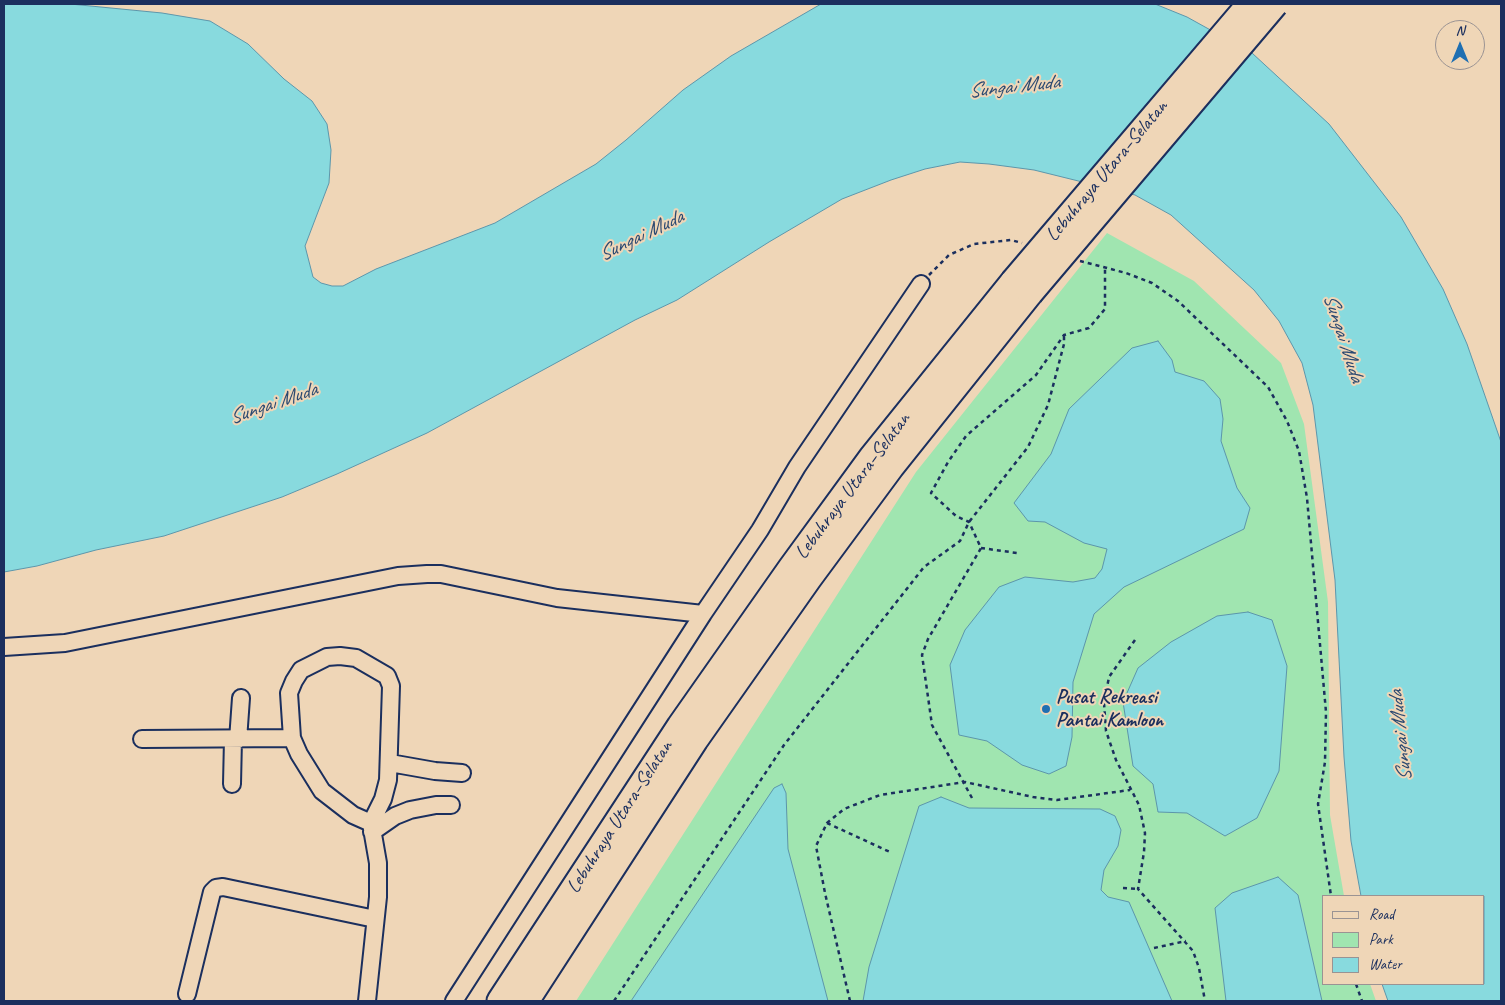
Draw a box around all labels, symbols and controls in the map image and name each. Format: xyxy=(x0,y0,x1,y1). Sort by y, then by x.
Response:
north arrow xyxy=(1435,20,1485,70)
text: N xyxy=(1456,22,1464,39)
water label: Sungai Muda xyxy=(967,70,1061,104)
street label: Lebuhraya Utara–Selatan xyxy=(1041,95,1173,247)
water label: Sungai Muda xyxy=(594,205,688,267)
water label: Sungai Muda xyxy=(1317,291,1369,385)
water label: Sungai Muda xyxy=(226,377,320,431)
street label: Lebuhraya Utara–Selatan xyxy=(790,408,916,564)
place label: Pusat Rekreasi Pantai Kamloon xyxy=(1056,686,1163,733)
water label: Sungai Muda xyxy=(1384,689,1418,783)
marker: Pusat Rekreasi Pantai Kamloon xyxy=(1040,703,1052,715)
street label: Lebuhraya Utara–Selatan xyxy=(562,736,678,898)
legend xyxy=(1322,895,1485,985)
text: Road xyxy=(1369,905,1394,924)
text: Park xyxy=(1369,930,1393,949)
text: Water xyxy=(1369,955,1402,974)

